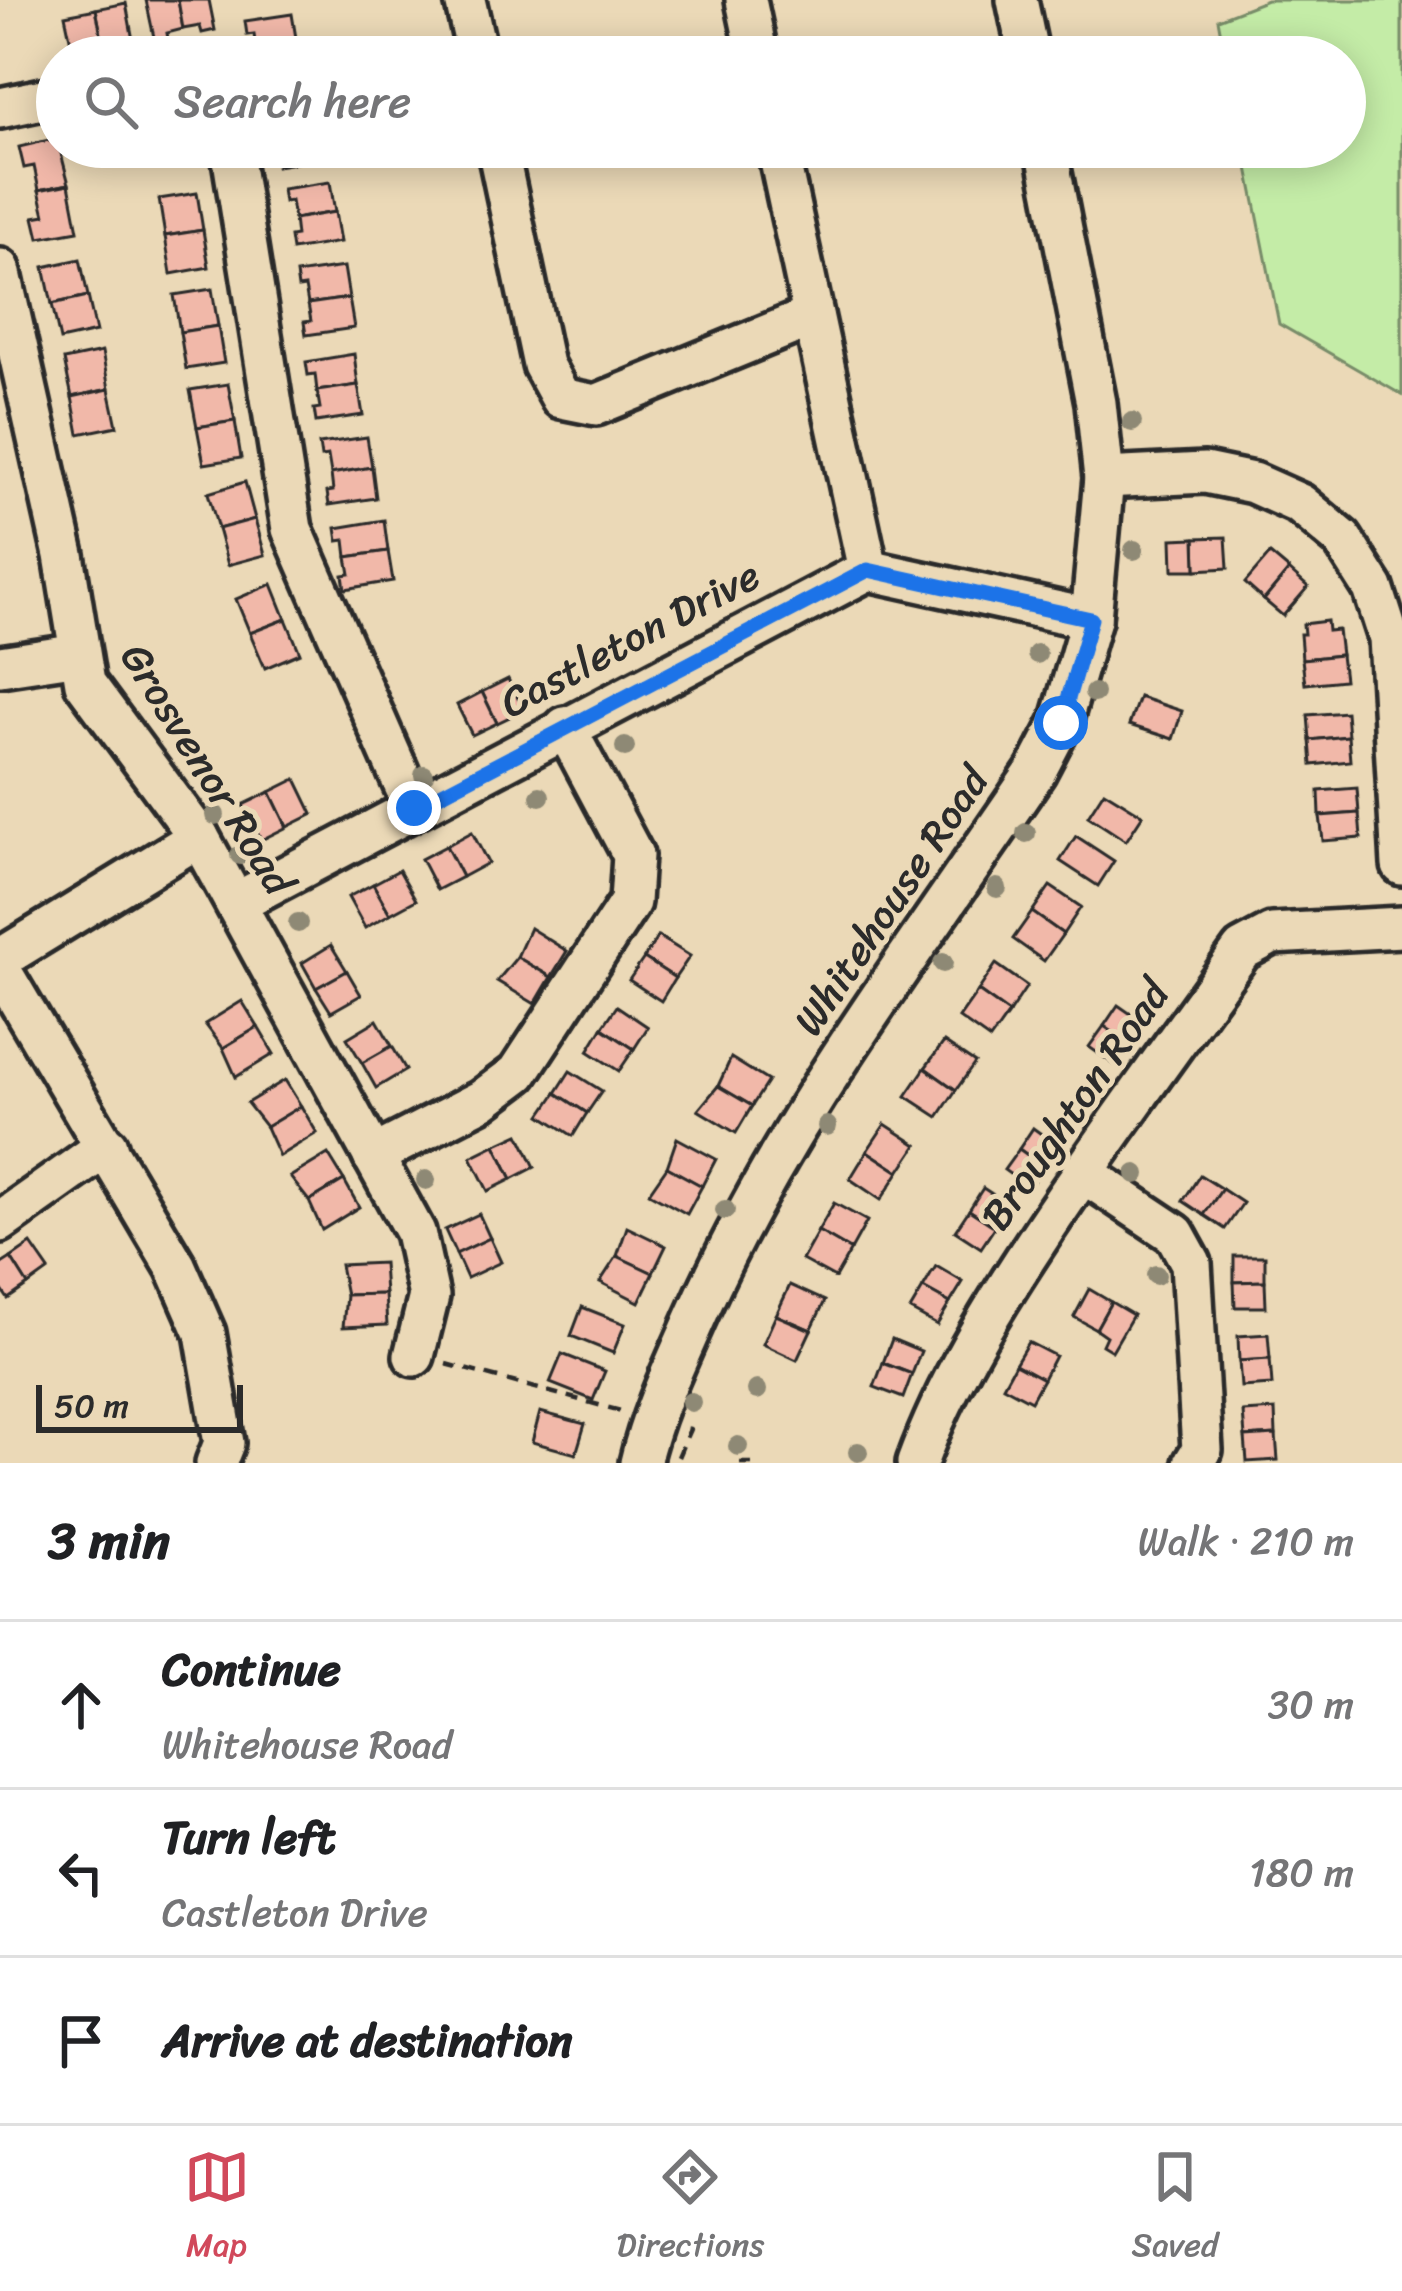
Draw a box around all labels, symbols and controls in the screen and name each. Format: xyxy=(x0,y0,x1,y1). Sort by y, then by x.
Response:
search box xyxy=(36,36,1366,168)
text: Search here xyxy=(174,62,411,142)
icon: search xyxy=(78,69,144,135)
street label: Castleton Drive xyxy=(486,539,774,739)
street label: Grosvenor Road xyxy=(100,628,316,913)
route start xyxy=(1034,696,1088,750)
street label: Whitehouse Road xyxy=(773,748,1011,1051)
route end xyxy=(387,781,441,835)
street label: Broughton Road xyxy=(961,961,1191,1246)
text: 50 m xyxy=(54,1377,129,1435)
scale bar xyxy=(36,1379,243,1432)
text: 3 min xyxy=(48,1496,170,1586)
text: Walk · 210 m xyxy=(1138,1507,1354,1576)
text: Continue xyxy=(162,1630,341,1710)
text: 30 m xyxy=(1268,1670,1354,1739)
icon: ahead xyxy=(48,1672,114,1738)
text: Whitehouse Road xyxy=(162,1710,452,1779)
text: Turn left xyxy=(162,1798,335,1878)
text: 180 m xyxy=(1249,1838,1354,1907)
icon: left xyxy=(48,1840,114,1906)
text: Castleton Drive xyxy=(162,1878,428,1947)
text: Arrive at destination xyxy=(162,2001,572,2081)
icon: arrive xyxy=(48,2008,114,2074)
tab: Map xyxy=(184,2144,250,2274)
tab: Directions xyxy=(617,2144,764,2274)
tab: Saved xyxy=(1131,2144,1218,2274)

